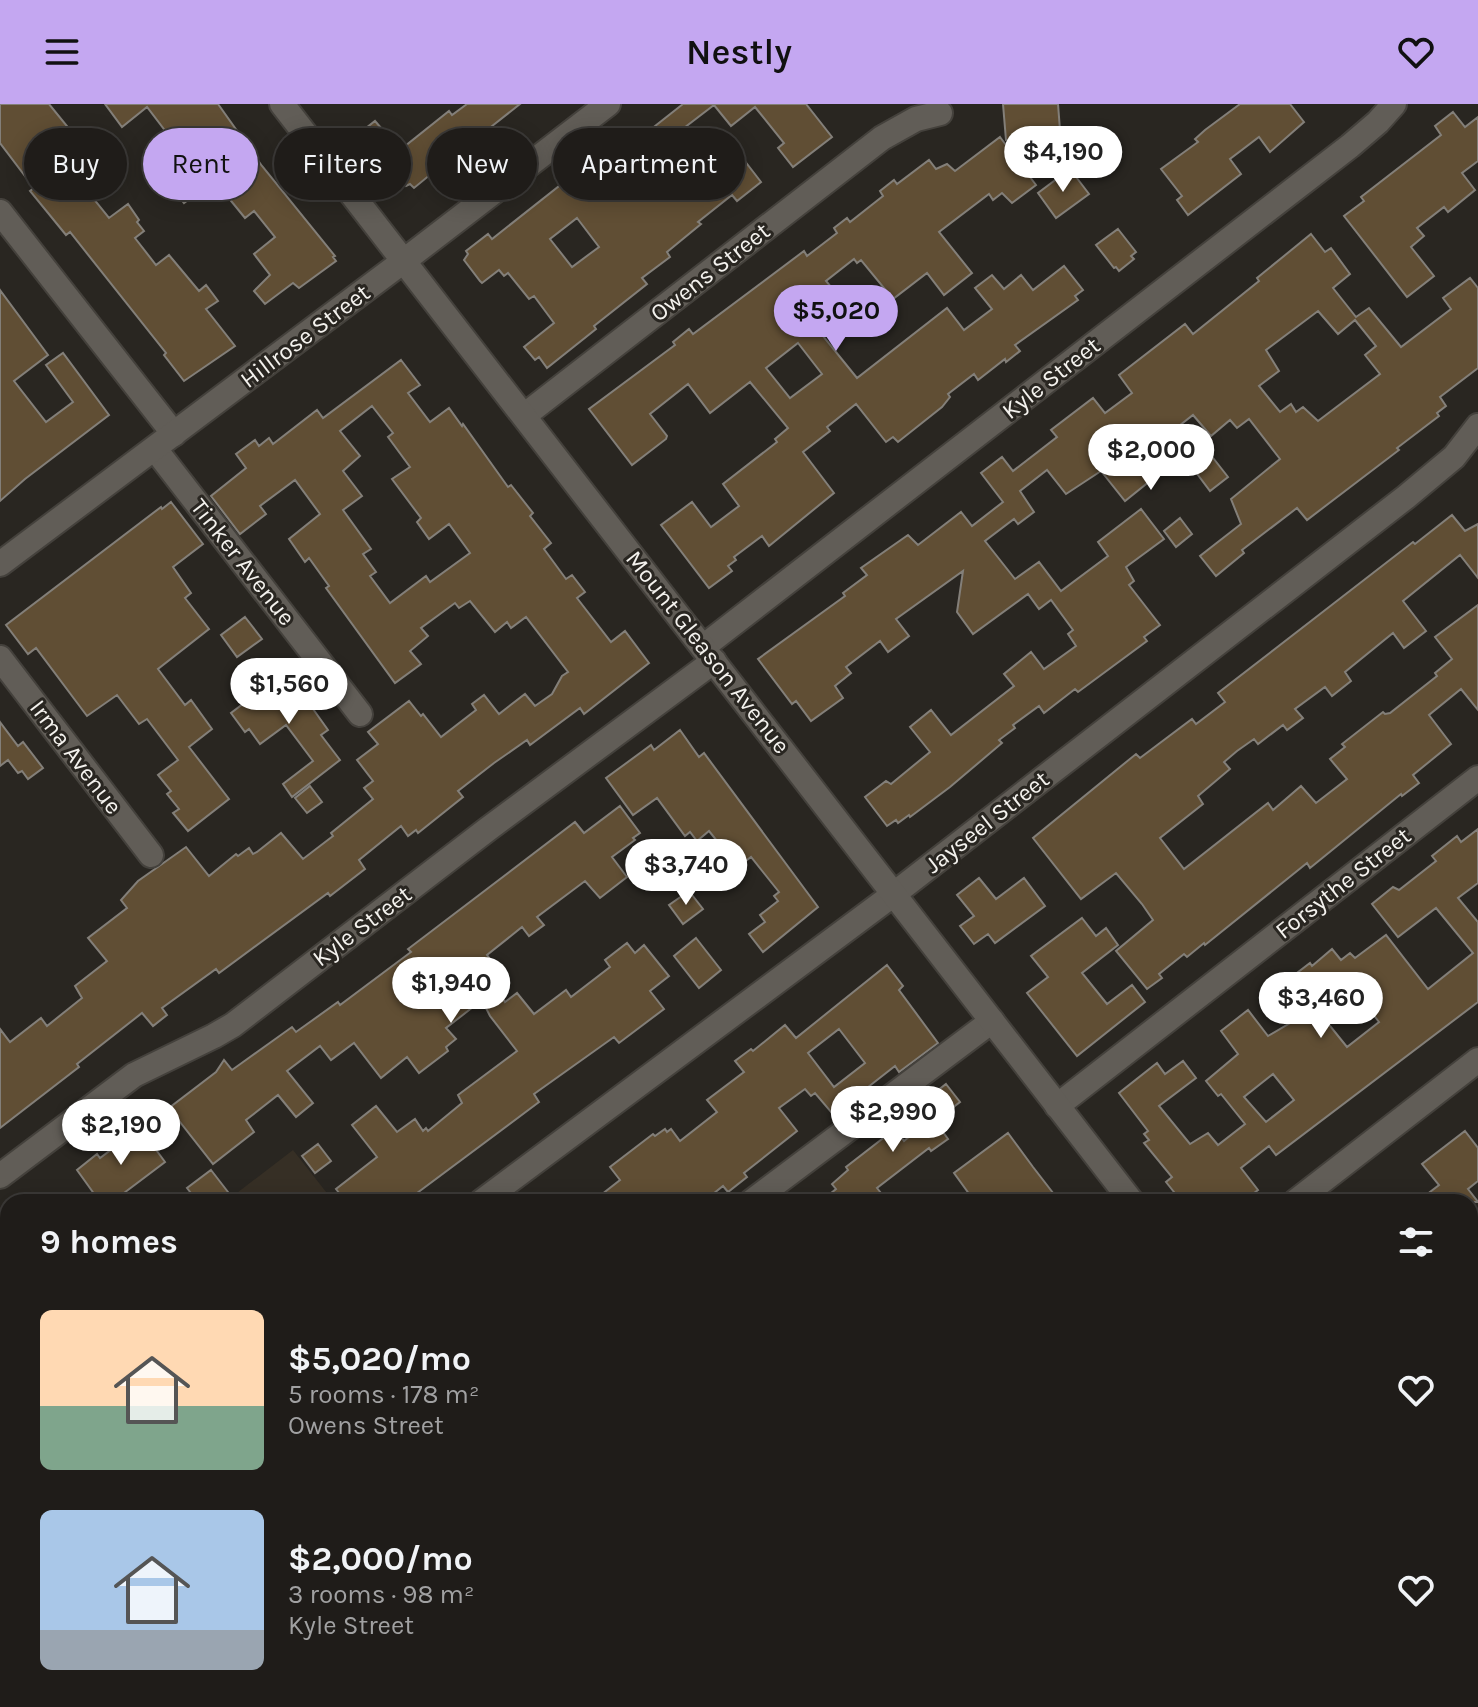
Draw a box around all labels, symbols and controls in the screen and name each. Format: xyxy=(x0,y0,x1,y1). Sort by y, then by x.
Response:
icon: menu xyxy=(40,30,84,74)
icon: heart xyxy=(1394,30,1438,74)
text: Nestly xyxy=(686,31,792,73)
pin: $4,190 xyxy=(998,126,1128,194)
chip: Buy xyxy=(24,128,127,200)
chip: Rent xyxy=(143,128,258,200)
chip: Filters xyxy=(274,128,411,200)
chip: New xyxy=(427,128,537,200)
chip: Apartment xyxy=(553,128,745,200)
text: $4,190 xyxy=(1022,136,1104,167)
street label: Owens Street xyxy=(645,217,775,327)
street label: Hillrose Street xyxy=(235,278,375,394)
pin: $5,020 xyxy=(771,285,901,353)
text: $5,020 xyxy=(792,295,880,326)
street label: Kyle Street xyxy=(997,331,1105,425)
pin: $2,000 xyxy=(1086,424,1216,492)
text: $2,000 xyxy=(1106,434,1196,465)
street label: Tinker Avenue xyxy=(185,493,301,631)
street label: Mount Gleason Avenue xyxy=(620,545,796,759)
pin: $1,560 xyxy=(224,658,354,726)
text: $1,560 xyxy=(248,668,330,699)
street label: Irma Avenue xyxy=(24,694,128,820)
street label: Jayseel Street xyxy=(919,765,1055,879)
street label: Forsythe Street xyxy=(1270,821,1416,945)
pin: $3,740 xyxy=(621,839,751,907)
text: $3,740 xyxy=(643,849,729,880)
street label: Kyle Street xyxy=(307,880,417,972)
pin: $1,940 xyxy=(386,957,516,1025)
text: $1,940 xyxy=(410,967,492,998)
pin: $3,460 xyxy=(1256,972,1386,1040)
text: $3,460 xyxy=(1277,982,1365,1013)
pin: $2,990 xyxy=(828,1086,958,1154)
text: $2,990 xyxy=(849,1096,937,1127)
pin: $2,190 xyxy=(56,1099,186,1167)
text: $2,190 xyxy=(80,1109,162,1140)
icon: filters xyxy=(1394,1220,1438,1264)
text: 9 homes xyxy=(40,1222,178,1262)
text: $5,020/mo xyxy=(288,1339,471,1379)
icon: home xyxy=(104,1342,200,1438)
icon: heart xyxy=(1394,1368,1438,1412)
text: 5 rooms · 178 m² xyxy=(288,1379,479,1410)
text: Owens Street xyxy=(288,1410,444,1441)
text: $2,000/mo xyxy=(288,1539,473,1579)
icon: home xyxy=(104,1542,200,1638)
icon: heart xyxy=(1394,1568,1438,1612)
text: 3 rooms · 98 m² xyxy=(288,1579,474,1610)
text: Kyle Street xyxy=(288,1610,414,1641)

